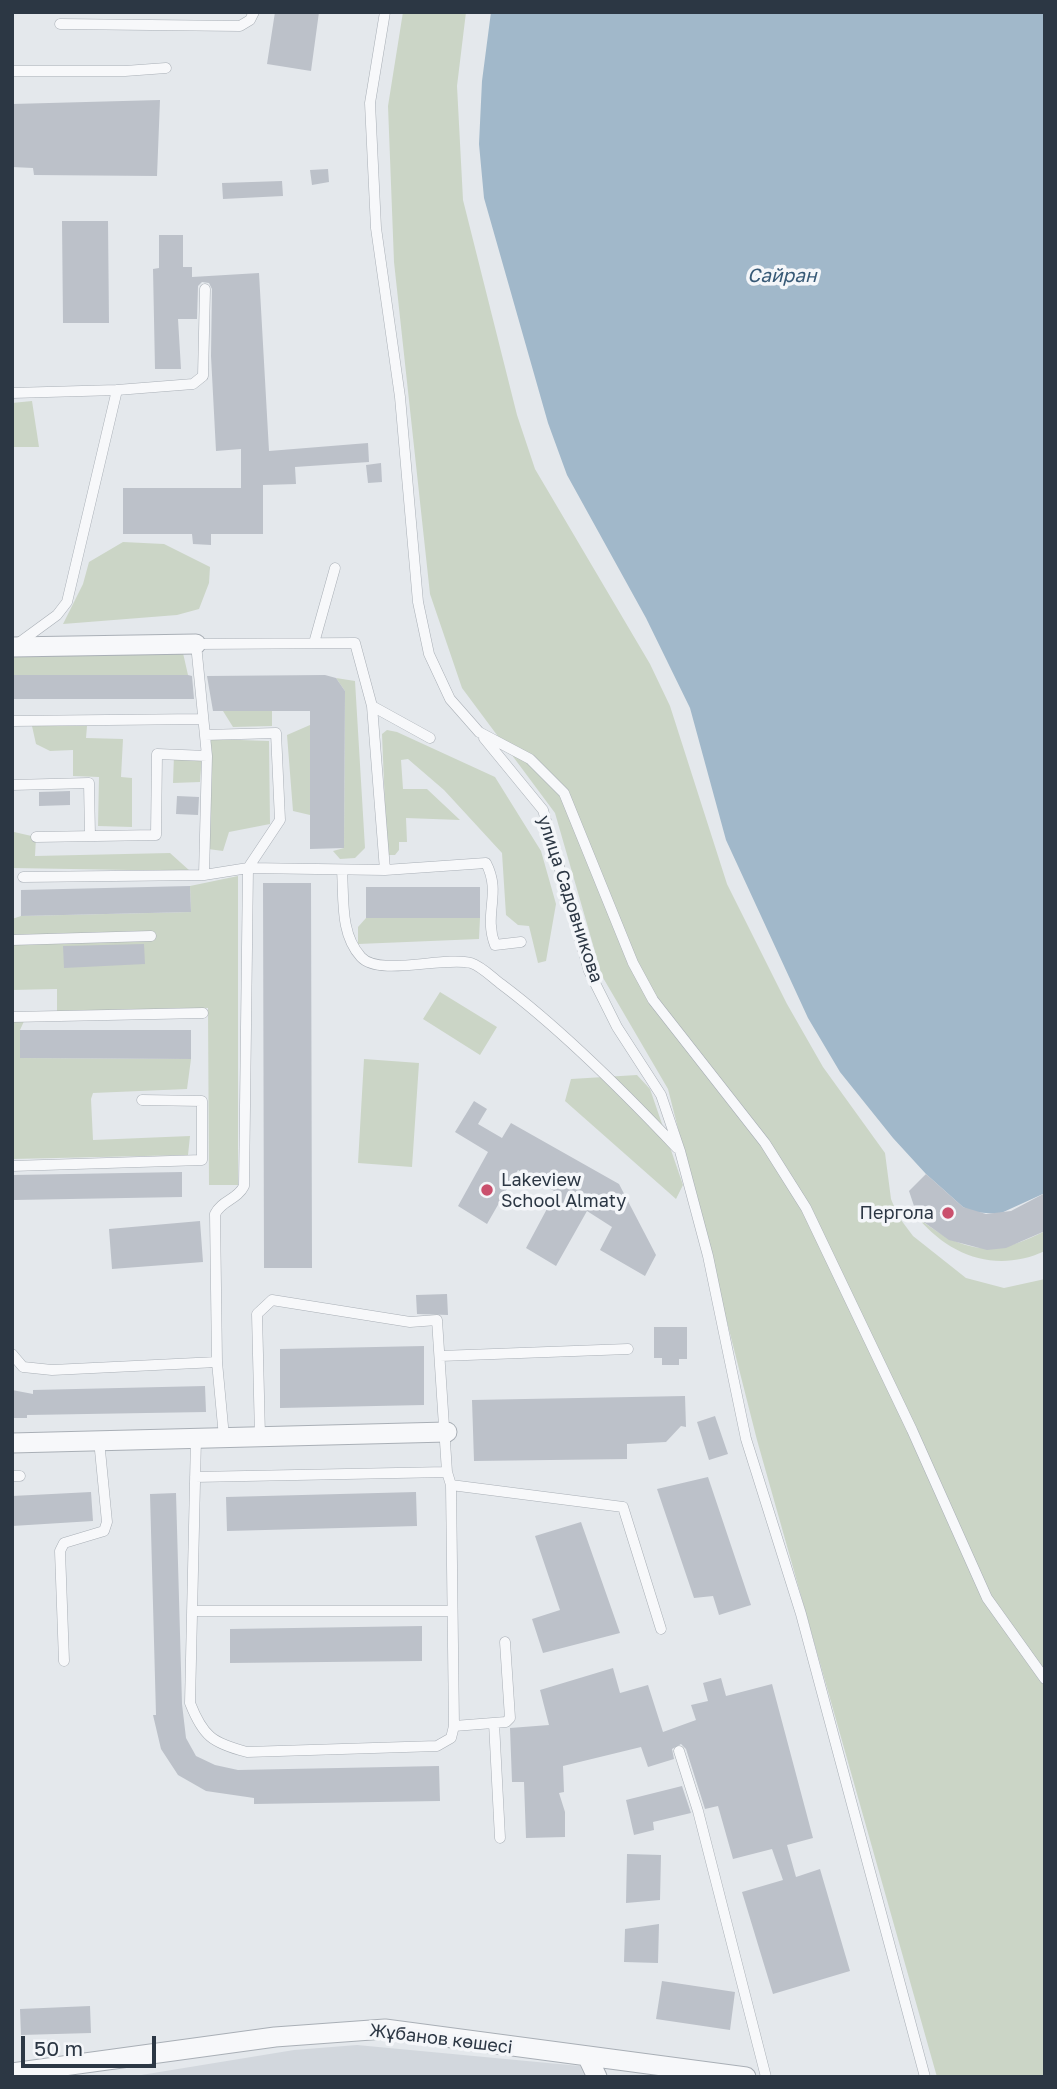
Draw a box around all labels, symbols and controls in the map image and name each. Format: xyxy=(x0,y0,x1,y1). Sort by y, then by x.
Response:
water label: Сайран xyxy=(747,265,817,287)
street label: улица Садовникова xyxy=(533,813,607,985)
place label: Lakeview School Almaty xyxy=(501,1169,626,1212)
marker: Lakeview School Almaty xyxy=(479,1182,495,1198)
place label: Пергола xyxy=(860,1202,934,1224)
marker: Пергола xyxy=(940,1205,956,1221)
street label: Жұбанов көшесі xyxy=(368,2020,514,2058)
scale bar xyxy=(24,2022,159,2066)
text: 50 m xyxy=(34,2035,83,2061)

